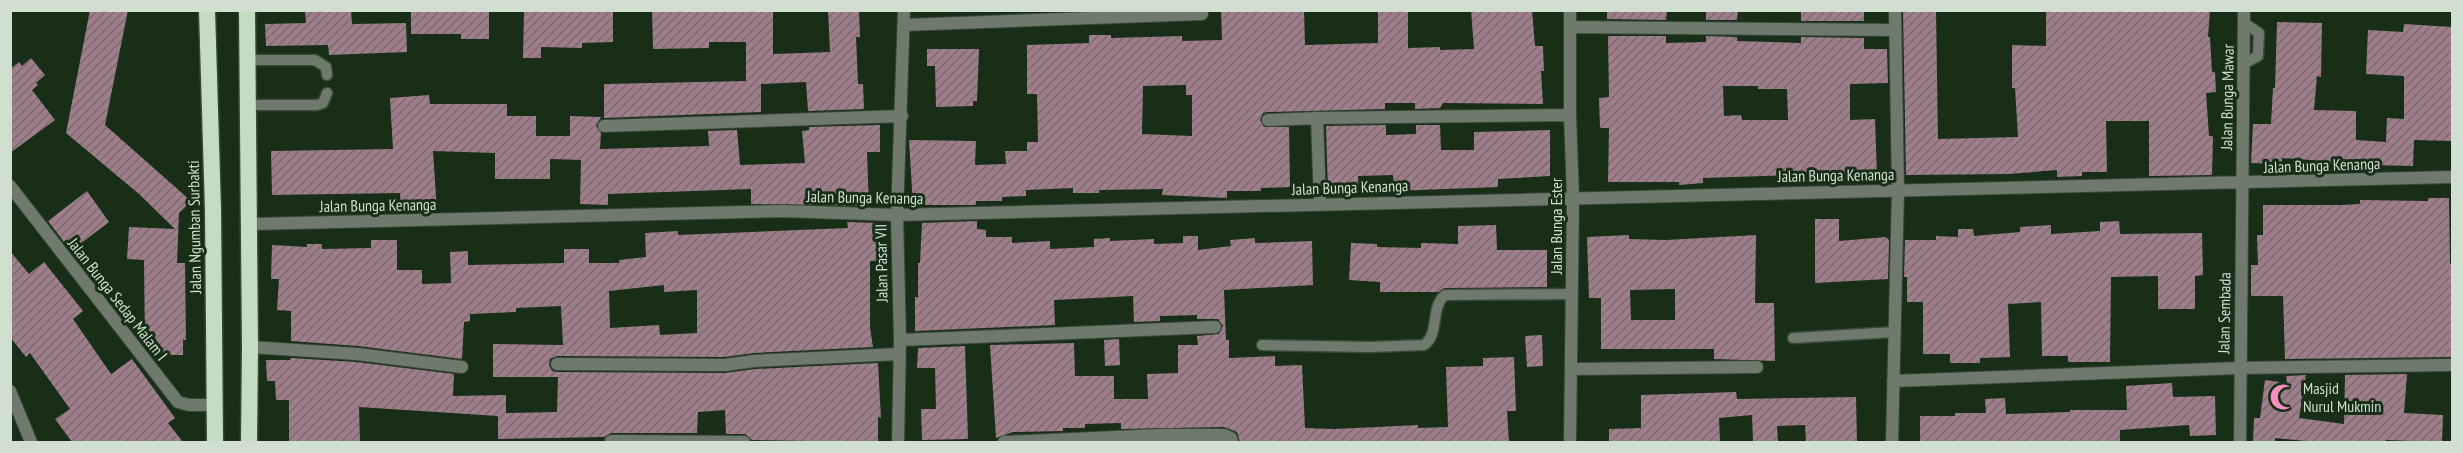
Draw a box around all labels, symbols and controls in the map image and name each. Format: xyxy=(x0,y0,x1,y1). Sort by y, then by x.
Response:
street label: Jalan Bunga Mawar xyxy=(2216,43,2238,151)
street label: Jalan Bunga Kenanga xyxy=(2262,153,2381,177)
street label: Jalan Ngumban Surbakti xyxy=(183,160,205,295)
street label: Jalan Bunga Kenanga xyxy=(1777,164,1894,186)
street label: Jalan Bunga Kenanga xyxy=(1290,175,1409,199)
street label: Jalan Bunga Ester xyxy=(1546,177,1566,275)
street label: Jalan Bunga Kenanga xyxy=(806,186,923,208)
street label: Jalan Bunga Kenanga xyxy=(319,194,436,216)
street label: Jalan Pasar VII xyxy=(870,224,892,303)
street label: Jalan Bunga Sedap Malam I xyxy=(63,233,172,364)
street label: Jalan Sembada xyxy=(2213,272,2235,355)
place label: Masjid Nurul Mukmin xyxy=(2303,378,2381,416)
mosque icon: Masjid Nurul Mukmin xyxy=(2268,382,2298,412)

